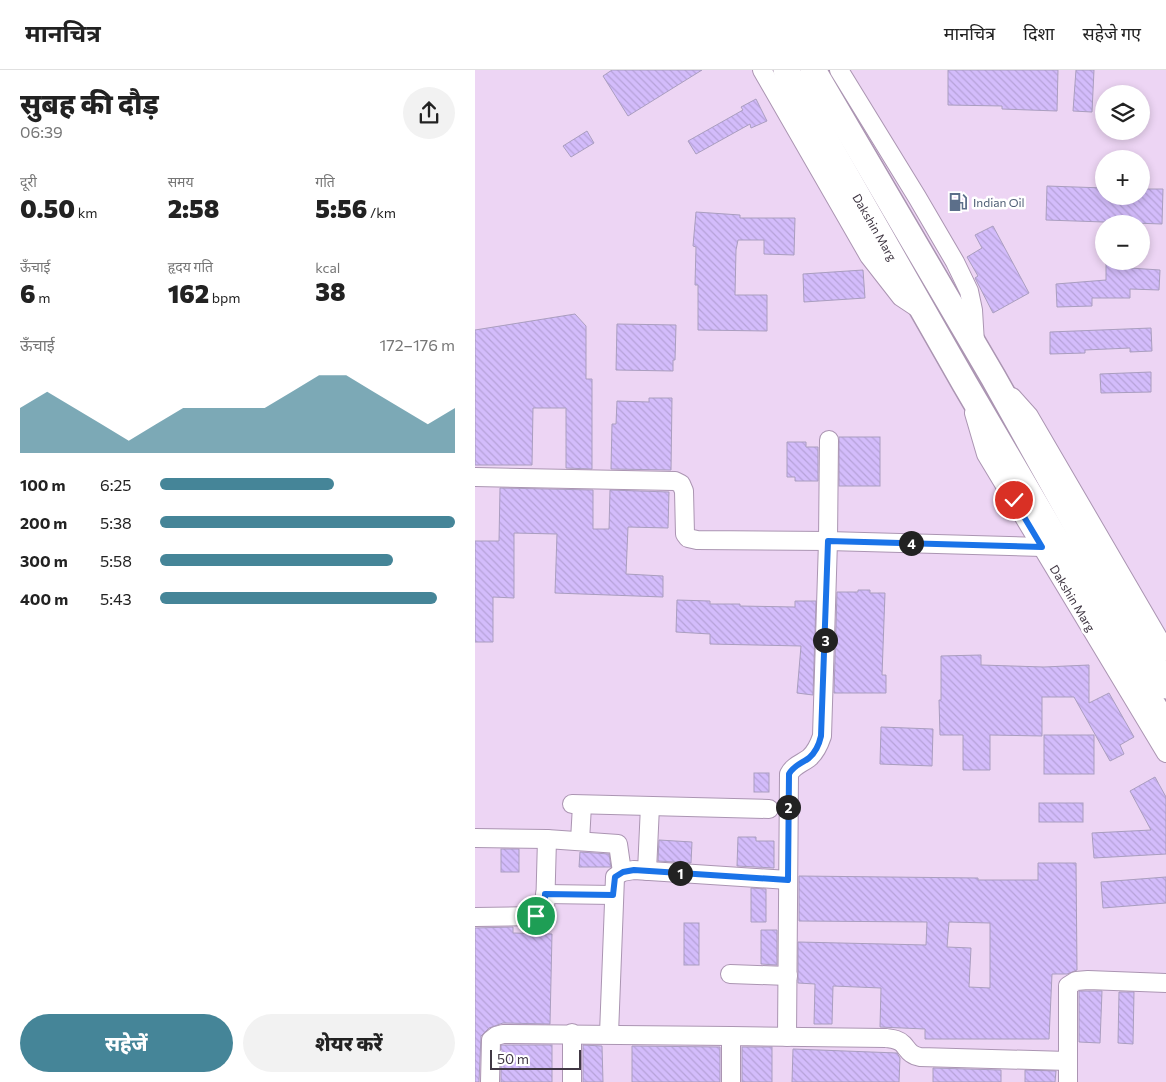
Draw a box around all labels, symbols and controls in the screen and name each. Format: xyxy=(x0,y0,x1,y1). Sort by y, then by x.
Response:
text: मानचित्र xyxy=(25,18,101,47)
text: मानचित्र xyxy=(944,22,995,44)
text: दिशा xyxy=(1023,22,1054,44)
text: सहेजे गए xyxy=(1082,22,1141,44)
map controls xyxy=(1095,85,1150,270)
button: layers xyxy=(1095,85,1150,140)
text: सुबह की दौड़ xyxy=(20,86,159,120)
button: share xyxy=(403,87,455,139)
text: 06:39 xyxy=(20,122,63,141)
button: + xyxy=(1095,150,1150,205)
text: दूरी xyxy=(20,173,37,190)
text: समय xyxy=(168,173,194,190)
text: गति xyxy=(315,173,335,190)
street label: Dakshin Marg xyxy=(850,191,900,263)
fuel station icon: Indian Oil xyxy=(947,191,969,213)
text: 0.50 xyxy=(20,193,75,223)
text: 2:58 xyxy=(168,193,219,223)
text: 5:56 xyxy=(315,193,367,223)
place label: Indian Oil xyxy=(973,195,1025,209)
text: km xyxy=(75,204,97,221)
text: /km xyxy=(367,204,396,221)
button: − xyxy=(1095,215,1150,270)
text: ऊँचाई xyxy=(20,258,50,275)
text: हृदय गति xyxy=(168,258,213,275)
text: kcal xyxy=(315,259,340,276)
text: 38 xyxy=(315,276,346,306)
text: 6 xyxy=(20,278,36,308)
text: 162 xyxy=(168,278,209,308)
text: m xyxy=(36,289,50,306)
text: bpm xyxy=(209,289,241,306)
text: ऊँचाई xyxy=(20,335,55,354)
text: 172–176 m xyxy=(379,335,455,354)
text: 100 m xyxy=(20,475,66,494)
text: 6:25 xyxy=(100,475,132,494)
pin xyxy=(993,479,1035,521)
icon: check xyxy=(1000,486,1028,514)
text: 200 m xyxy=(20,513,67,532)
text: 5:38 xyxy=(100,513,132,532)
pin: 4 xyxy=(899,530,923,556)
text: 4 xyxy=(907,535,916,552)
text: 300 m xyxy=(20,551,68,570)
text: 5:58 xyxy=(100,551,132,570)
street label: Dakshin Marg xyxy=(1048,562,1099,634)
text: 400 m xyxy=(20,589,68,608)
text: 5:43 xyxy=(100,589,132,608)
pin: 3 xyxy=(813,628,837,652)
text: 3 xyxy=(821,632,830,649)
pin: 2 xyxy=(775,794,801,820)
text: 2 xyxy=(785,799,792,816)
pin: 1 xyxy=(667,860,693,886)
text: 1 xyxy=(677,865,684,882)
pin xyxy=(515,895,557,937)
icon: arrive xyxy=(522,902,550,930)
button: सहेजें xyxy=(20,1014,233,1072)
button: शेयर करें xyxy=(243,1014,455,1072)
scale bar xyxy=(490,1047,581,1070)
text: 50 m xyxy=(497,1050,529,1067)

